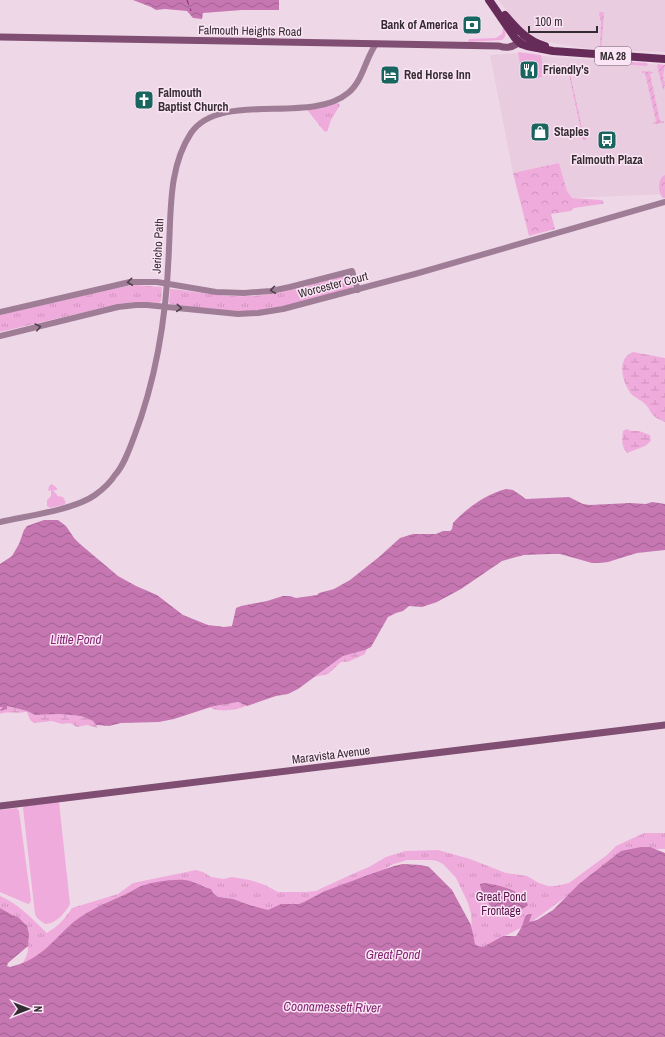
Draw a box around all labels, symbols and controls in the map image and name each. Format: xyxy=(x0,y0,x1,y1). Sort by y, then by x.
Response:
scale bar xyxy=(529,8,597,34)
bank icon: Bank of America xyxy=(461,14,483,36)
text: 100 m xyxy=(535,14,562,30)
place label: Bank of America xyxy=(381,17,459,33)
street label: Falmouth Heights Road xyxy=(198,22,302,40)
road number: MA 28 xyxy=(595,47,631,65)
restaurant icon: Friendly's xyxy=(518,59,540,81)
place label: Friendly's xyxy=(543,62,590,78)
hotel icon: Red Horse Inn xyxy=(379,64,401,86)
place label: Red Horse Inn xyxy=(404,67,471,83)
place label: Falmouth Baptist Church xyxy=(158,85,229,115)
church icon: Falmouth Baptist Church xyxy=(133,89,155,111)
shop icon: Staples xyxy=(529,121,551,143)
place label: Staples xyxy=(554,124,590,140)
bus stop icon: Falmouth Plaza xyxy=(596,129,618,151)
place label: Falmouth Plaza xyxy=(571,152,643,168)
street label: Jericho Path xyxy=(149,218,167,274)
street label: Worcester Court xyxy=(296,268,370,302)
one-way arrow xyxy=(127,277,133,286)
one-way arrow xyxy=(270,285,276,294)
one-way arrow xyxy=(176,304,182,313)
one-way arrow xyxy=(34,323,41,332)
water label: Little Pond xyxy=(51,631,102,648)
street label: Maravista Avenue xyxy=(291,742,371,768)
park label: Great Pond Frontage xyxy=(476,889,526,919)
water label: Great Pond xyxy=(366,946,420,963)
north arrow xyxy=(8,989,48,1029)
water label: Coonamessett River xyxy=(283,998,381,1016)
text: N xyxy=(31,1006,45,1012)

